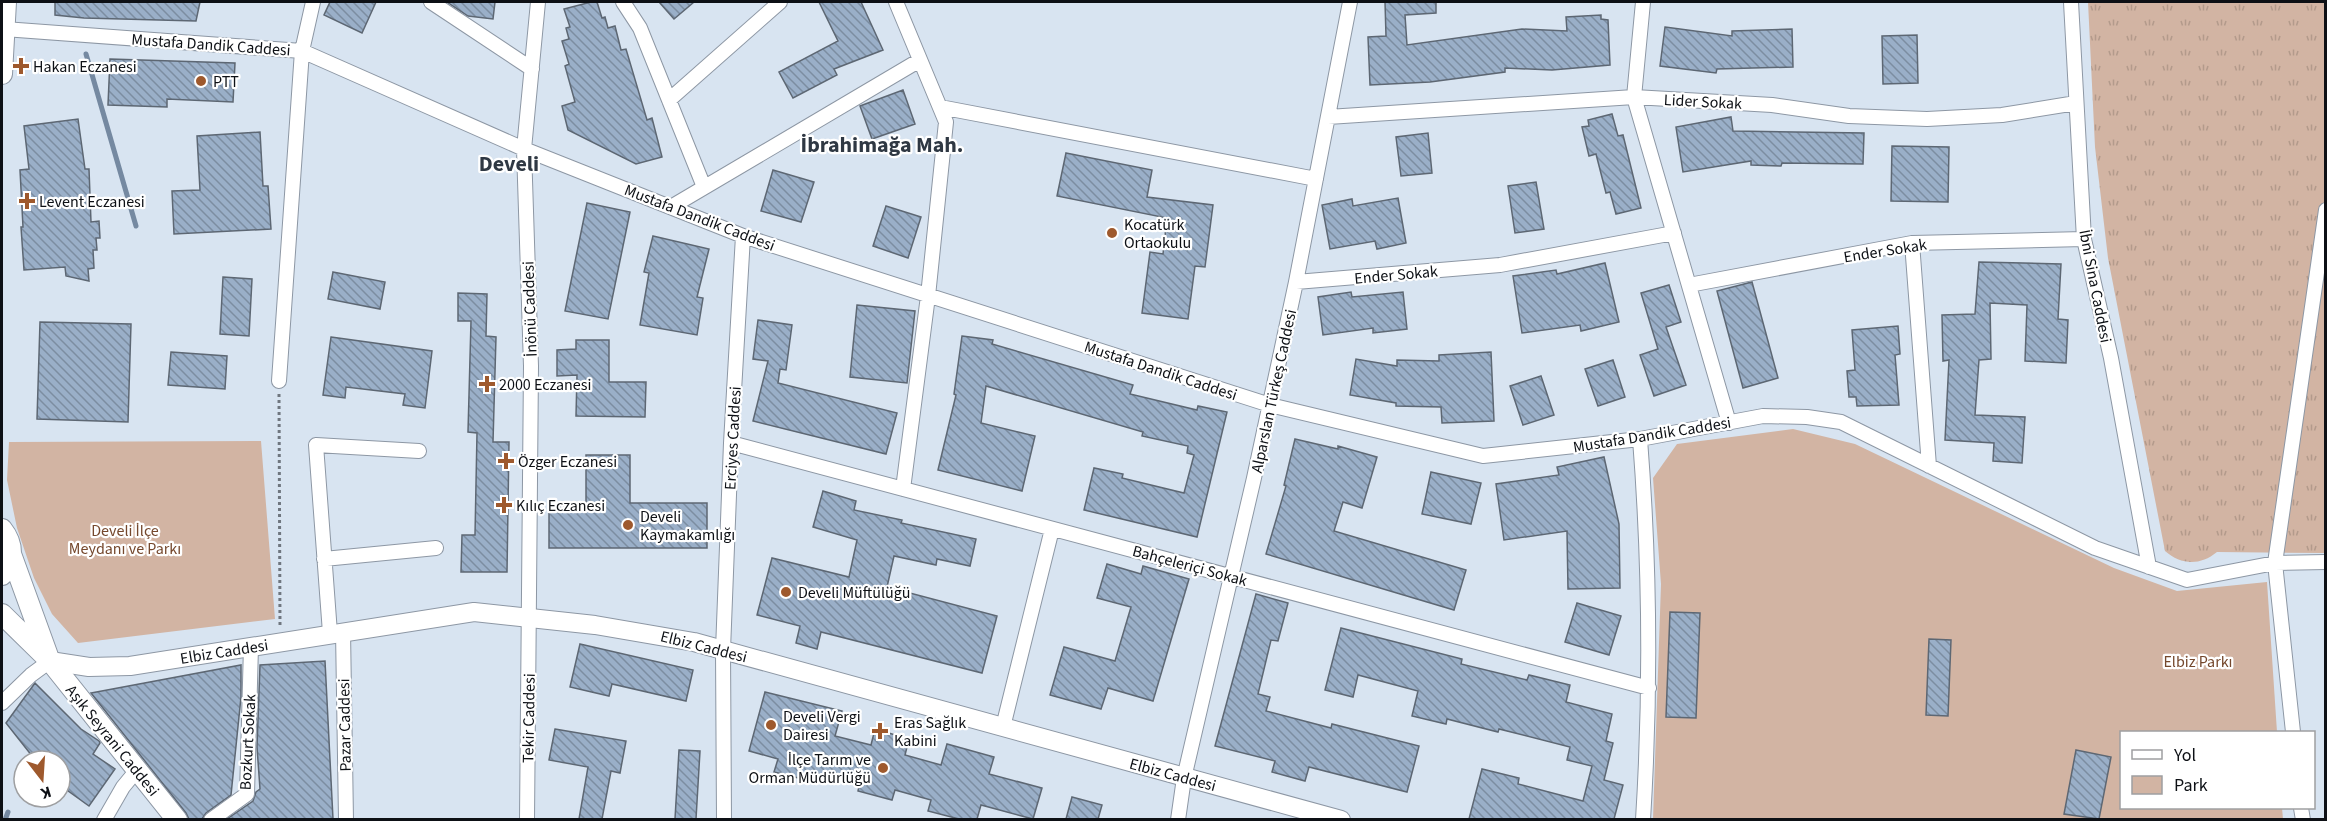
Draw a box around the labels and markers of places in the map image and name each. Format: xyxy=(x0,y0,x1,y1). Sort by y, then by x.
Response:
place label: Hakan Eczanesi xyxy=(33,56,137,78)
marker: Hakan Eczanesi xyxy=(14,59,28,73)
place label: PTT xyxy=(213,71,239,93)
marker: PTT xyxy=(194,74,208,88)
place label: Levent Eczanesi xyxy=(39,191,145,213)
marker: Levent Eczanesi xyxy=(20,194,34,208)
place label: Kocatürk Ortaokulu xyxy=(1124,214,1191,254)
marker: Kocatürk Ortaokulu xyxy=(1105,226,1119,240)
place label: 2000 Eczanesi xyxy=(499,374,591,396)
marker: 2000 Eczanesi xyxy=(480,377,494,391)
place label: Özger Eczanesi xyxy=(518,451,617,473)
marker: Özger Eczanesi xyxy=(499,454,513,468)
place label: Kılıç Eczanesi xyxy=(516,495,605,517)
marker: Kılıç Eczanesi xyxy=(497,498,511,512)
place label: Develi Kaymakamlığı xyxy=(640,506,735,546)
marker: Develi Kaymakamlığı xyxy=(621,518,635,532)
place label: Develi Müftülüğü xyxy=(798,582,911,604)
marker: Develi Müftülüğü xyxy=(779,585,793,599)
place label: Develi Vergi Dairesi xyxy=(783,706,861,746)
place label: Eras Sağlık Kabini xyxy=(894,712,966,752)
marker: Develi Vergi Dairesi xyxy=(764,718,778,732)
marker: Eras Sağlık Kabini xyxy=(871,722,889,740)
place label: İlçe Tarım ve Orman Müdürlüğü xyxy=(749,749,871,789)
marker: İlçe Tarım ve Orman Müdürlüğü xyxy=(876,761,890,775)

